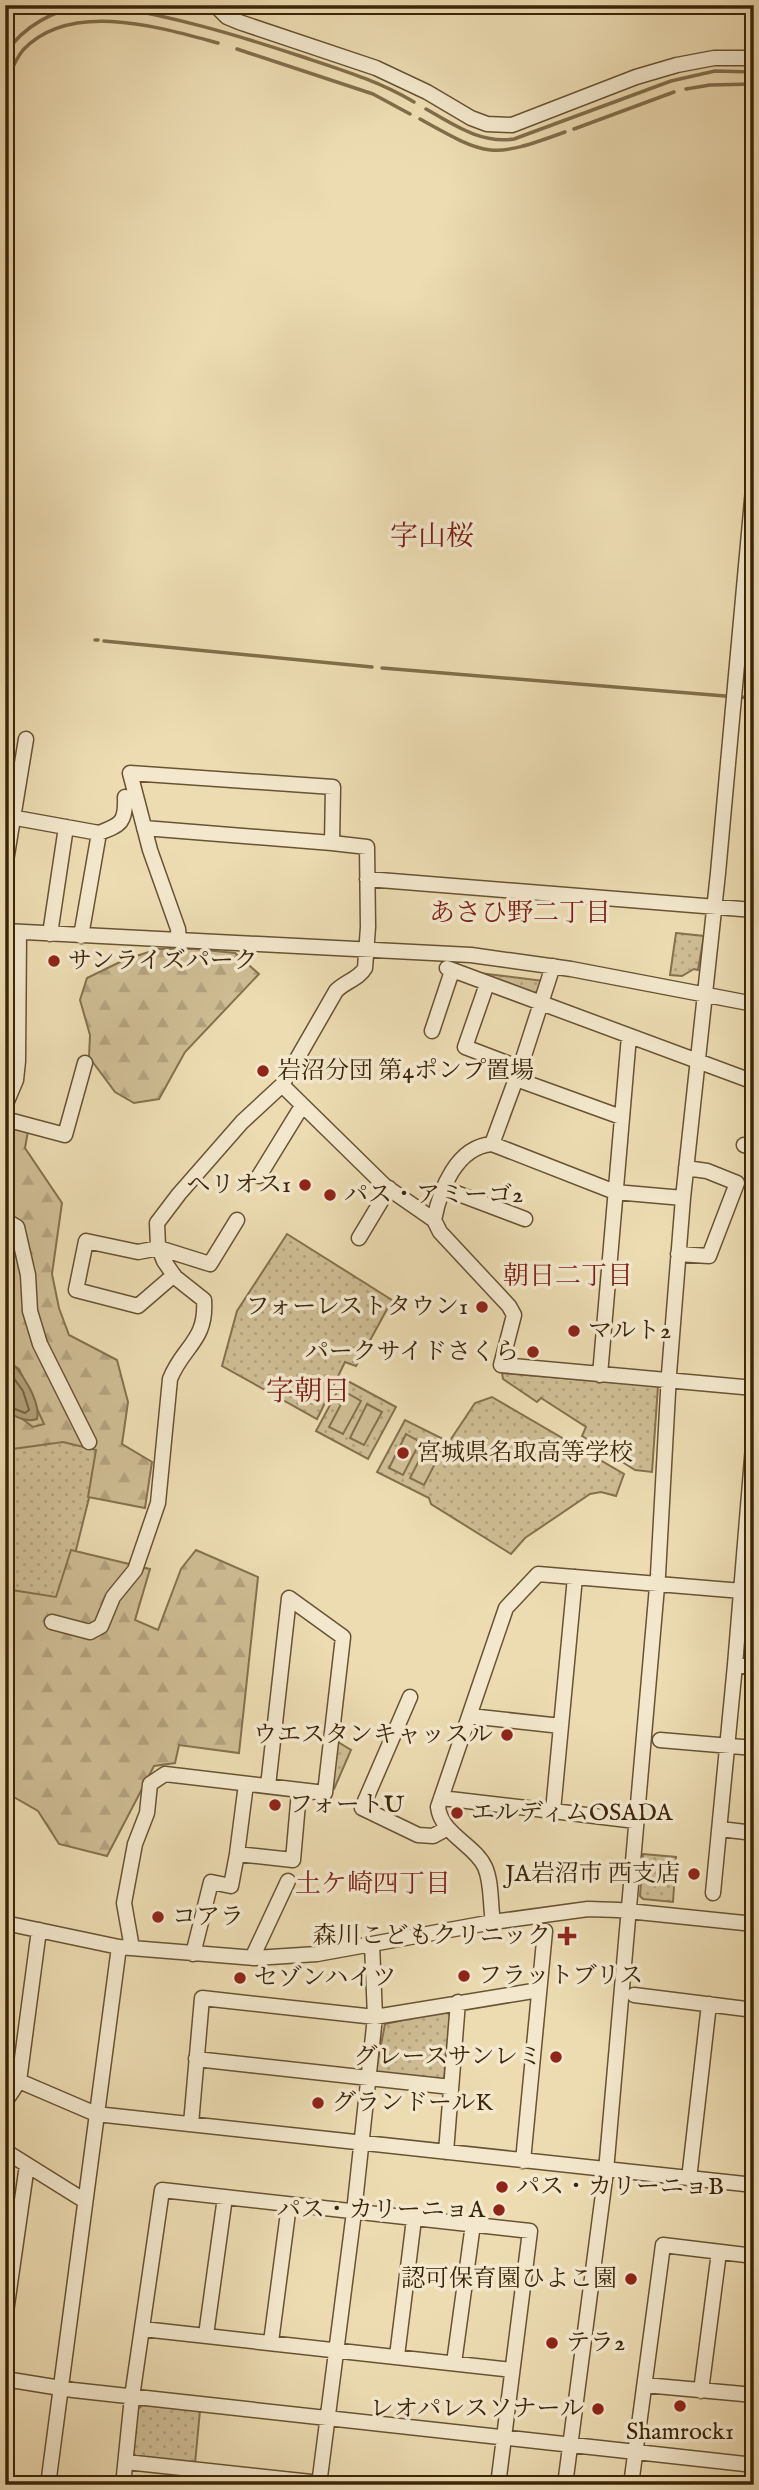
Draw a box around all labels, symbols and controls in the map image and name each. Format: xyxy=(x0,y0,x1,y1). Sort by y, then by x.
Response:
district label: 字山桜 xyxy=(390,520,474,555)
district label: あさひ野二丁目 xyxy=(429,897,611,930)
place label: サンライズパーク xyxy=(68,946,258,977)
marker: サンライズパーク xyxy=(46,953,62,969)
place label: 岩沼分団 第4ポンプ置場 xyxy=(277,1056,534,1087)
marker: 岩沼分団 第4ポンプ置場 xyxy=(255,1063,271,1079)
place label: ヘリオス1 xyxy=(187,1170,291,1201)
marker: ヘリオス1 xyxy=(297,1177,313,1193)
place label: パス・アミーゴ2 xyxy=(344,1180,523,1211)
marker: パス・アミーゴ2 xyxy=(322,1187,338,1203)
district label: 朝日二丁目 xyxy=(503,1260,633,1293)
place label: フォーレストタウン1 xyxy=(245,1292,468,1323)
marker: フォーレストタウン1 xyxy=(474,1299,490,1315)
place label: マルト2 xyxy=(588,1316,671,1347)
marker: マルト2 xyxy=(566,1323,582,1339)
place label: パークサイドさくら xyxy=(305,1337,519,1368)
marker: パークサイドさくら xyxy=(525,1344,541,1360)
district label: 字朝日 xyxy=(266,1375,350,1410)
place label: 宮城県名取高等学校 xyxy=(417,1438,633,1469)
marker: 宮城県名取高等学校 xyxy=(395,1445,411,1461)
place label: ウエスタンキャッスル xyxy=(253,1720,493,1751)
marker: ウエスタンキャッスル xyxy=(499,1727,515,1743)
place label: フォートU xyxy=(289,1790,405,1821)
marker: フォートU xyxy=(267,1797,283,1813)
place label: エルディムOSADA xyxy=(471,1798,673,1829)
marker: エルディムOSADA xyxy=(449,1805,465,1821)
place label: JA岩沼市 西支店 xyxy=(502,1859,680,1890)
marker: JA岩沼市 西支店 xyxy=(686,1866,702,1882)
district label: 土ケ崎四丁目 xyxy=(295,1868,451,1901)
place label: コアラ xyxy=(172,1902,244,1933)
marker: コアラ xyxy=(150,1909,166,1925)
place label: 森川こどもクリニック xyxy=(312,1921,551,1952)
marker: 森川こどもクリニック xyxy=(557,1926,577,1946)
place label: フラットブリス xyxy=(478,1961,643,1992)
place label: セゾンハイツ xyxy=(254,1963,396,1994)
marker: フラットブリス xyxy=(456,1968,472,1984)
marker: セゾンハイツ xyxy=(232,1970,248,1986)
place label: グレースサンレミ xyxy=(353,2042,542,2073)
marker: グレースサンレミ xyxy=(548,2049,564,2065)
place label: グランドールK xyxy=(332,2088,494,2119)
marker: グランドールK xyxy=(310,2095,326,2111)
place label: パス・カリーニョB xyxy=(516,2172,724,2203)
marker: パス・カリーニョB xyxy=(494,2179,510,2195)
place label: パス・カリーニョA xyxy=(277,2195,486,2226)
marker: パス・カリーニョA xyxy=(491,2202,507,2218)
place label: 認可保育園ひよこ園 xyxy=(401,2264,617,2295)
marker: 認可保育園ひよこ園 xyxy=(623,2271,639,2287)
place label: テラ2 xyxy=(566,2328,625,2359)
marker: テラ2 xyxy=(544,2335,560,2351)
place label: レオパレスソナール xyxy=(370,2394,584,2425)
marker: Shamrock1 xyxy=(672,2398,688,2414)
marker: レオパレスソナール xyxy=(590,2401,606,2417)
place label: Shamrock1 xyxy=(626,2417,734,2448)

